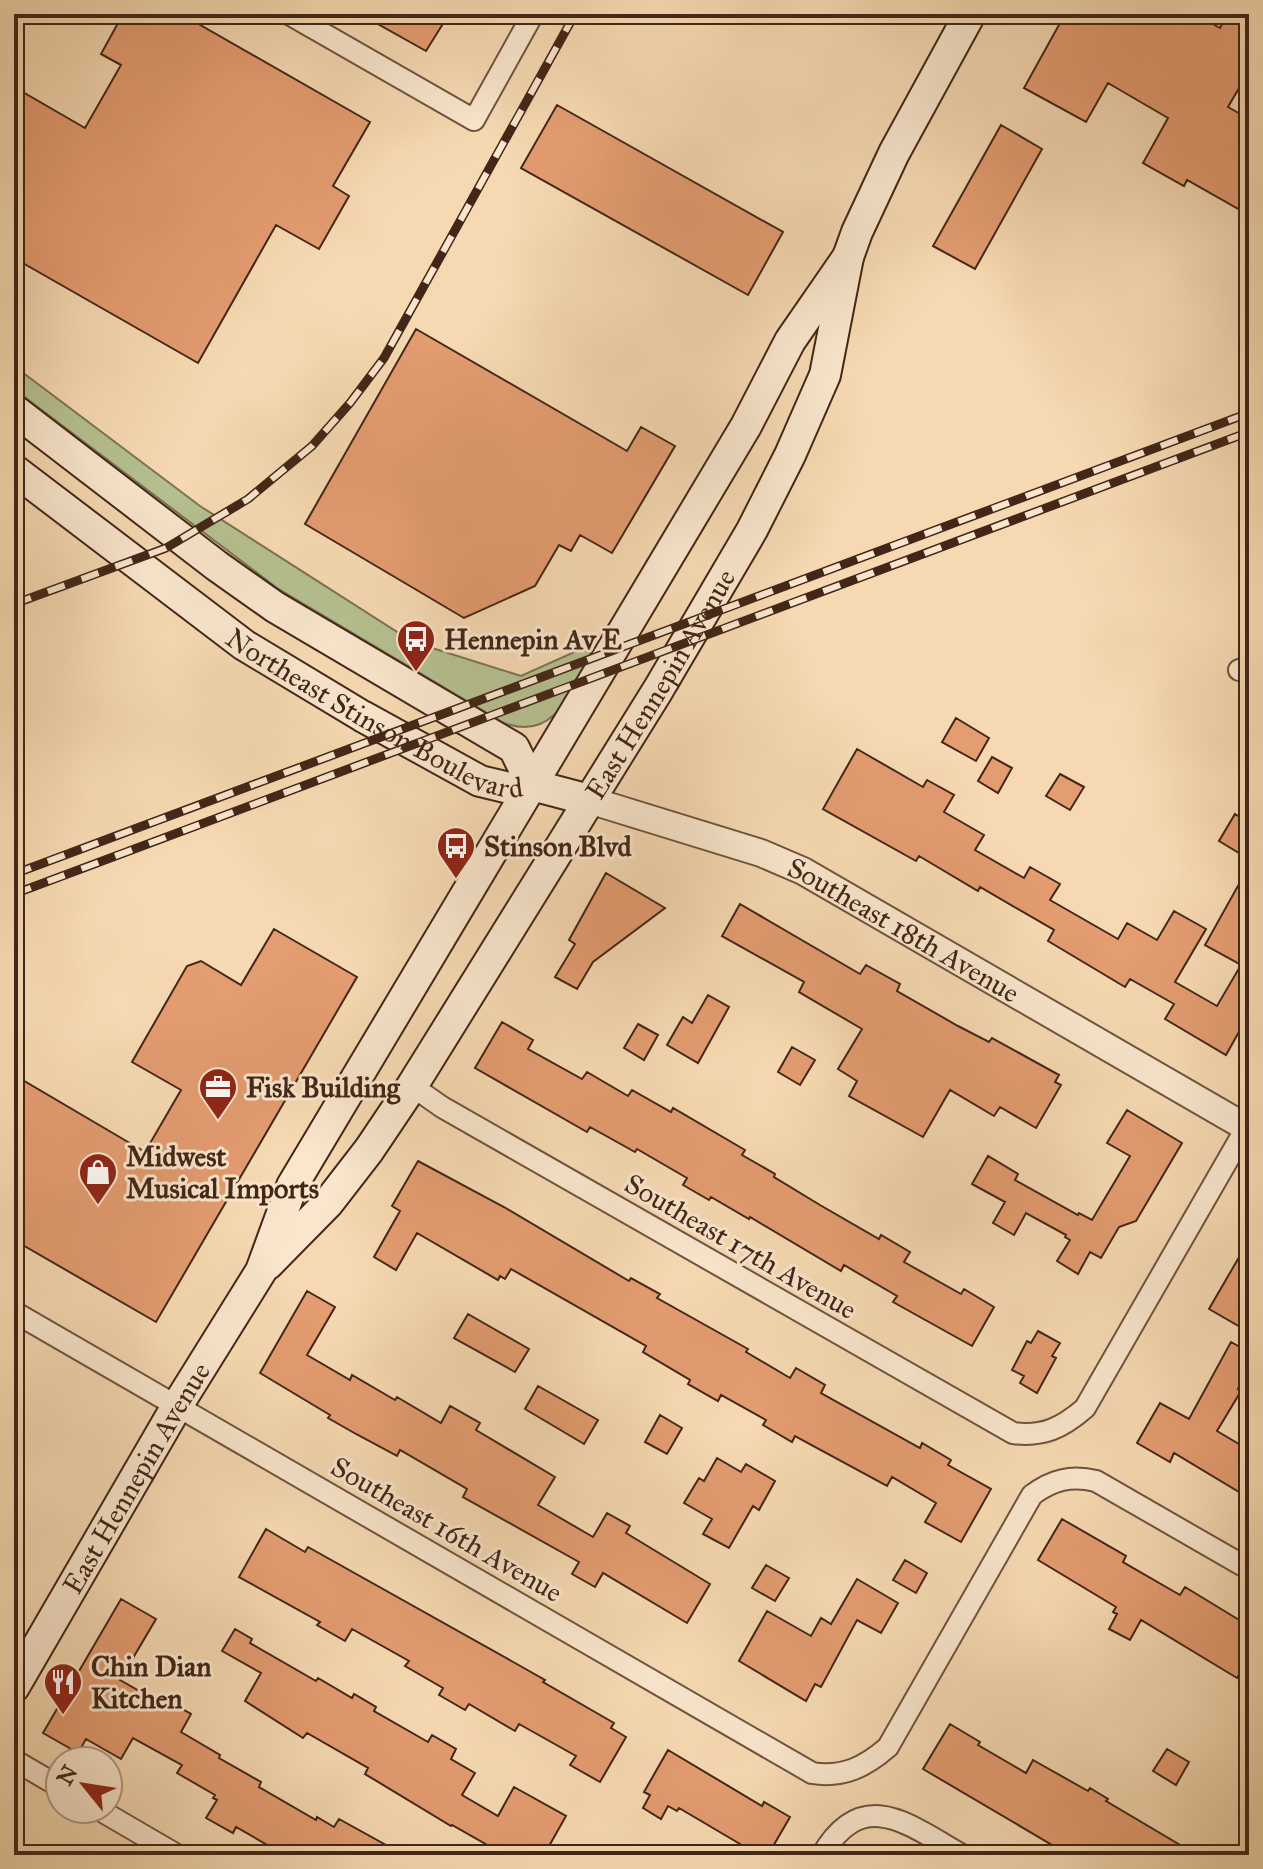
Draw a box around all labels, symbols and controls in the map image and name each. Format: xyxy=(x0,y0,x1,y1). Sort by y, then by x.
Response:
street label: East Hennepin Avenue xyxy=(577,563,743,806)
bus stop icon: Hennepin Av E xyxy=(395,618,437,673)
street label: Northeast Stinson Boulevard xyxy=(219,621,525,806)
place label: Hennepin Av E xyxy=(444,622,622,657)
bus stop icon: Stinson Blvd xyxy=(435,825,477,880)
place label: Stinson Blvd xyxy=(484,829,633,864)
street label: Southeast 18th Avenue xyxy=(782,850,1026,1010)
office icon: Fisk Building xyxy=(197,1066,239,1121)
place label: Fisk Building xyxy=(246,1070,401,1105)
place label: Midwest Musical Imports xyxy=(126,1139,319,1206)
shop icon: Midwest Musical Imports xyxy=(77,1151,119,1206)
street label: Southeast 17th Avenue xyxy=(619,1166,863,1327)
street label: East Hennepin Avenue xyxy=(55,1356,218,1600)
street label: Southeast 16th Avenue xyxy=(325,1449,569,1610)
place label: Chin Dian Kitchen xyxy=(91,1649,211,1716)
restaurant icon: Chin Dian Kitchen xyxy=(42,1661,84,1716)
north arrow xyxy=(44,1745,124,1825)
text: N xyxy=(51,1760,84,1790)

